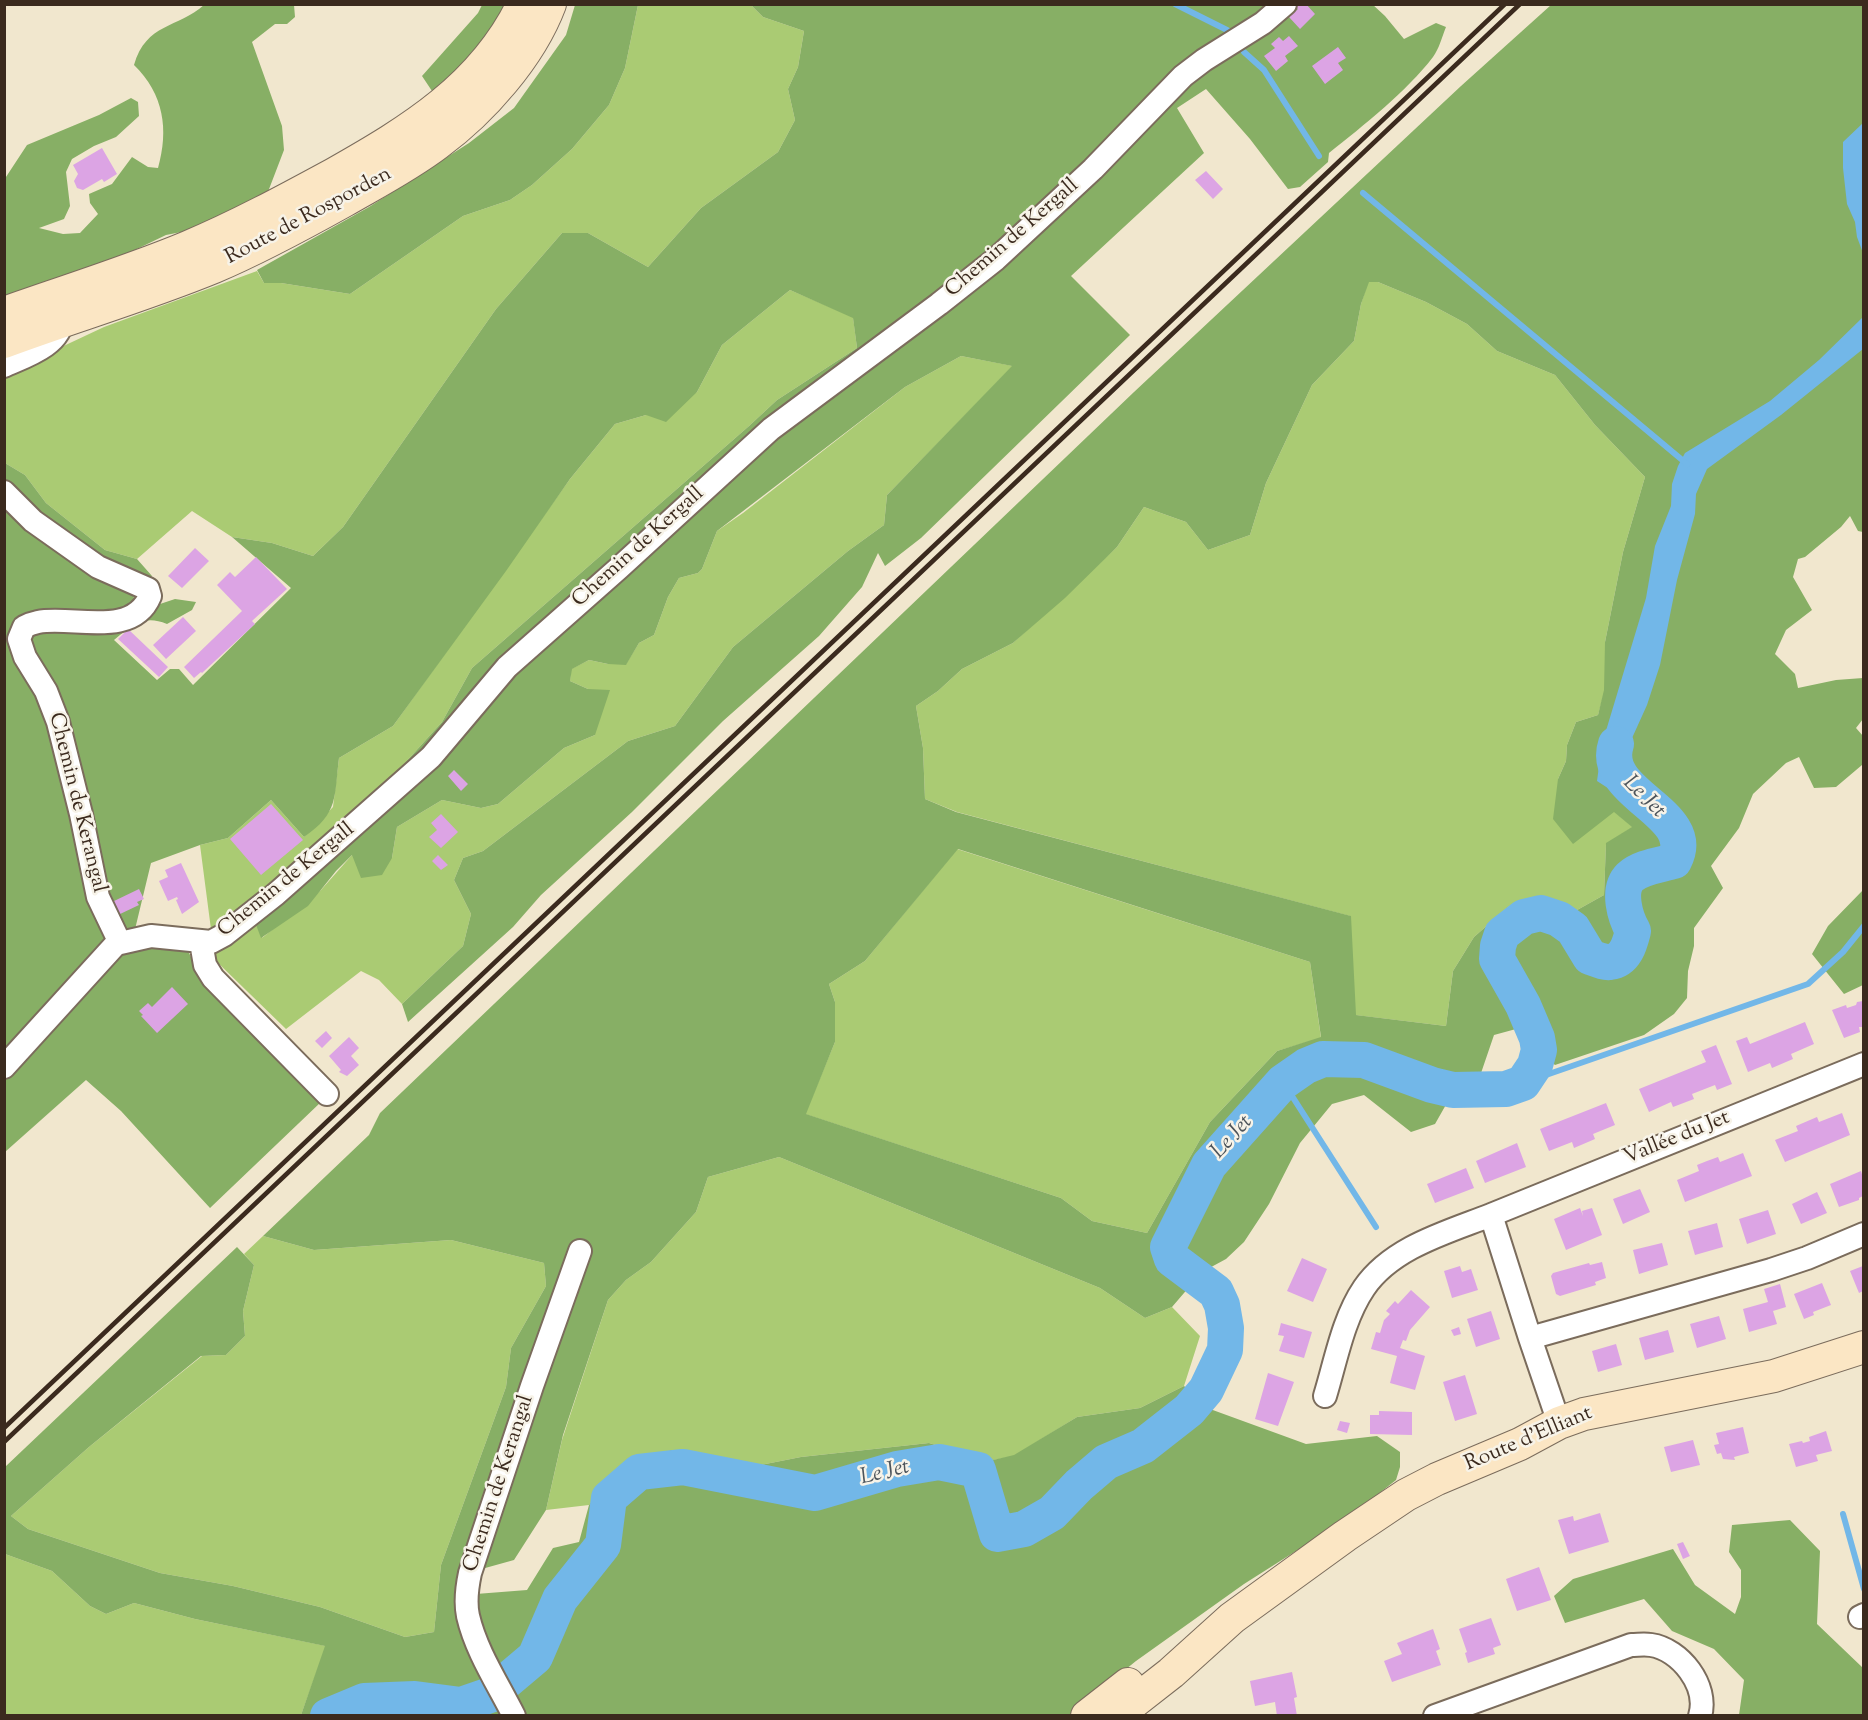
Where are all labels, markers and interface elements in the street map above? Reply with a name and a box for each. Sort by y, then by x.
street label: Route de Rosporden [222,163,396,271]
street label: Chemin de Kergall [941,174,1085,304]
street label: Chemin de Kergall [568,482,710,614]
street label: Chemin de Kerangal [41,710,111,896]
water label: Le Jet [1616,771,1670,825]
street label: Chemin de Kergall [214,818,360,944]
street label: Vallée du Jet [1620,1106,1734,1172]
water label: Le Jet [1206,1111,1260,1165]
street label: Chemin de Kerangal [459,1392,541,1576]
street label: Route d'Elliant [1461,1402,1597,1478]
water label: Le Jet [858,1455,912,1493]

